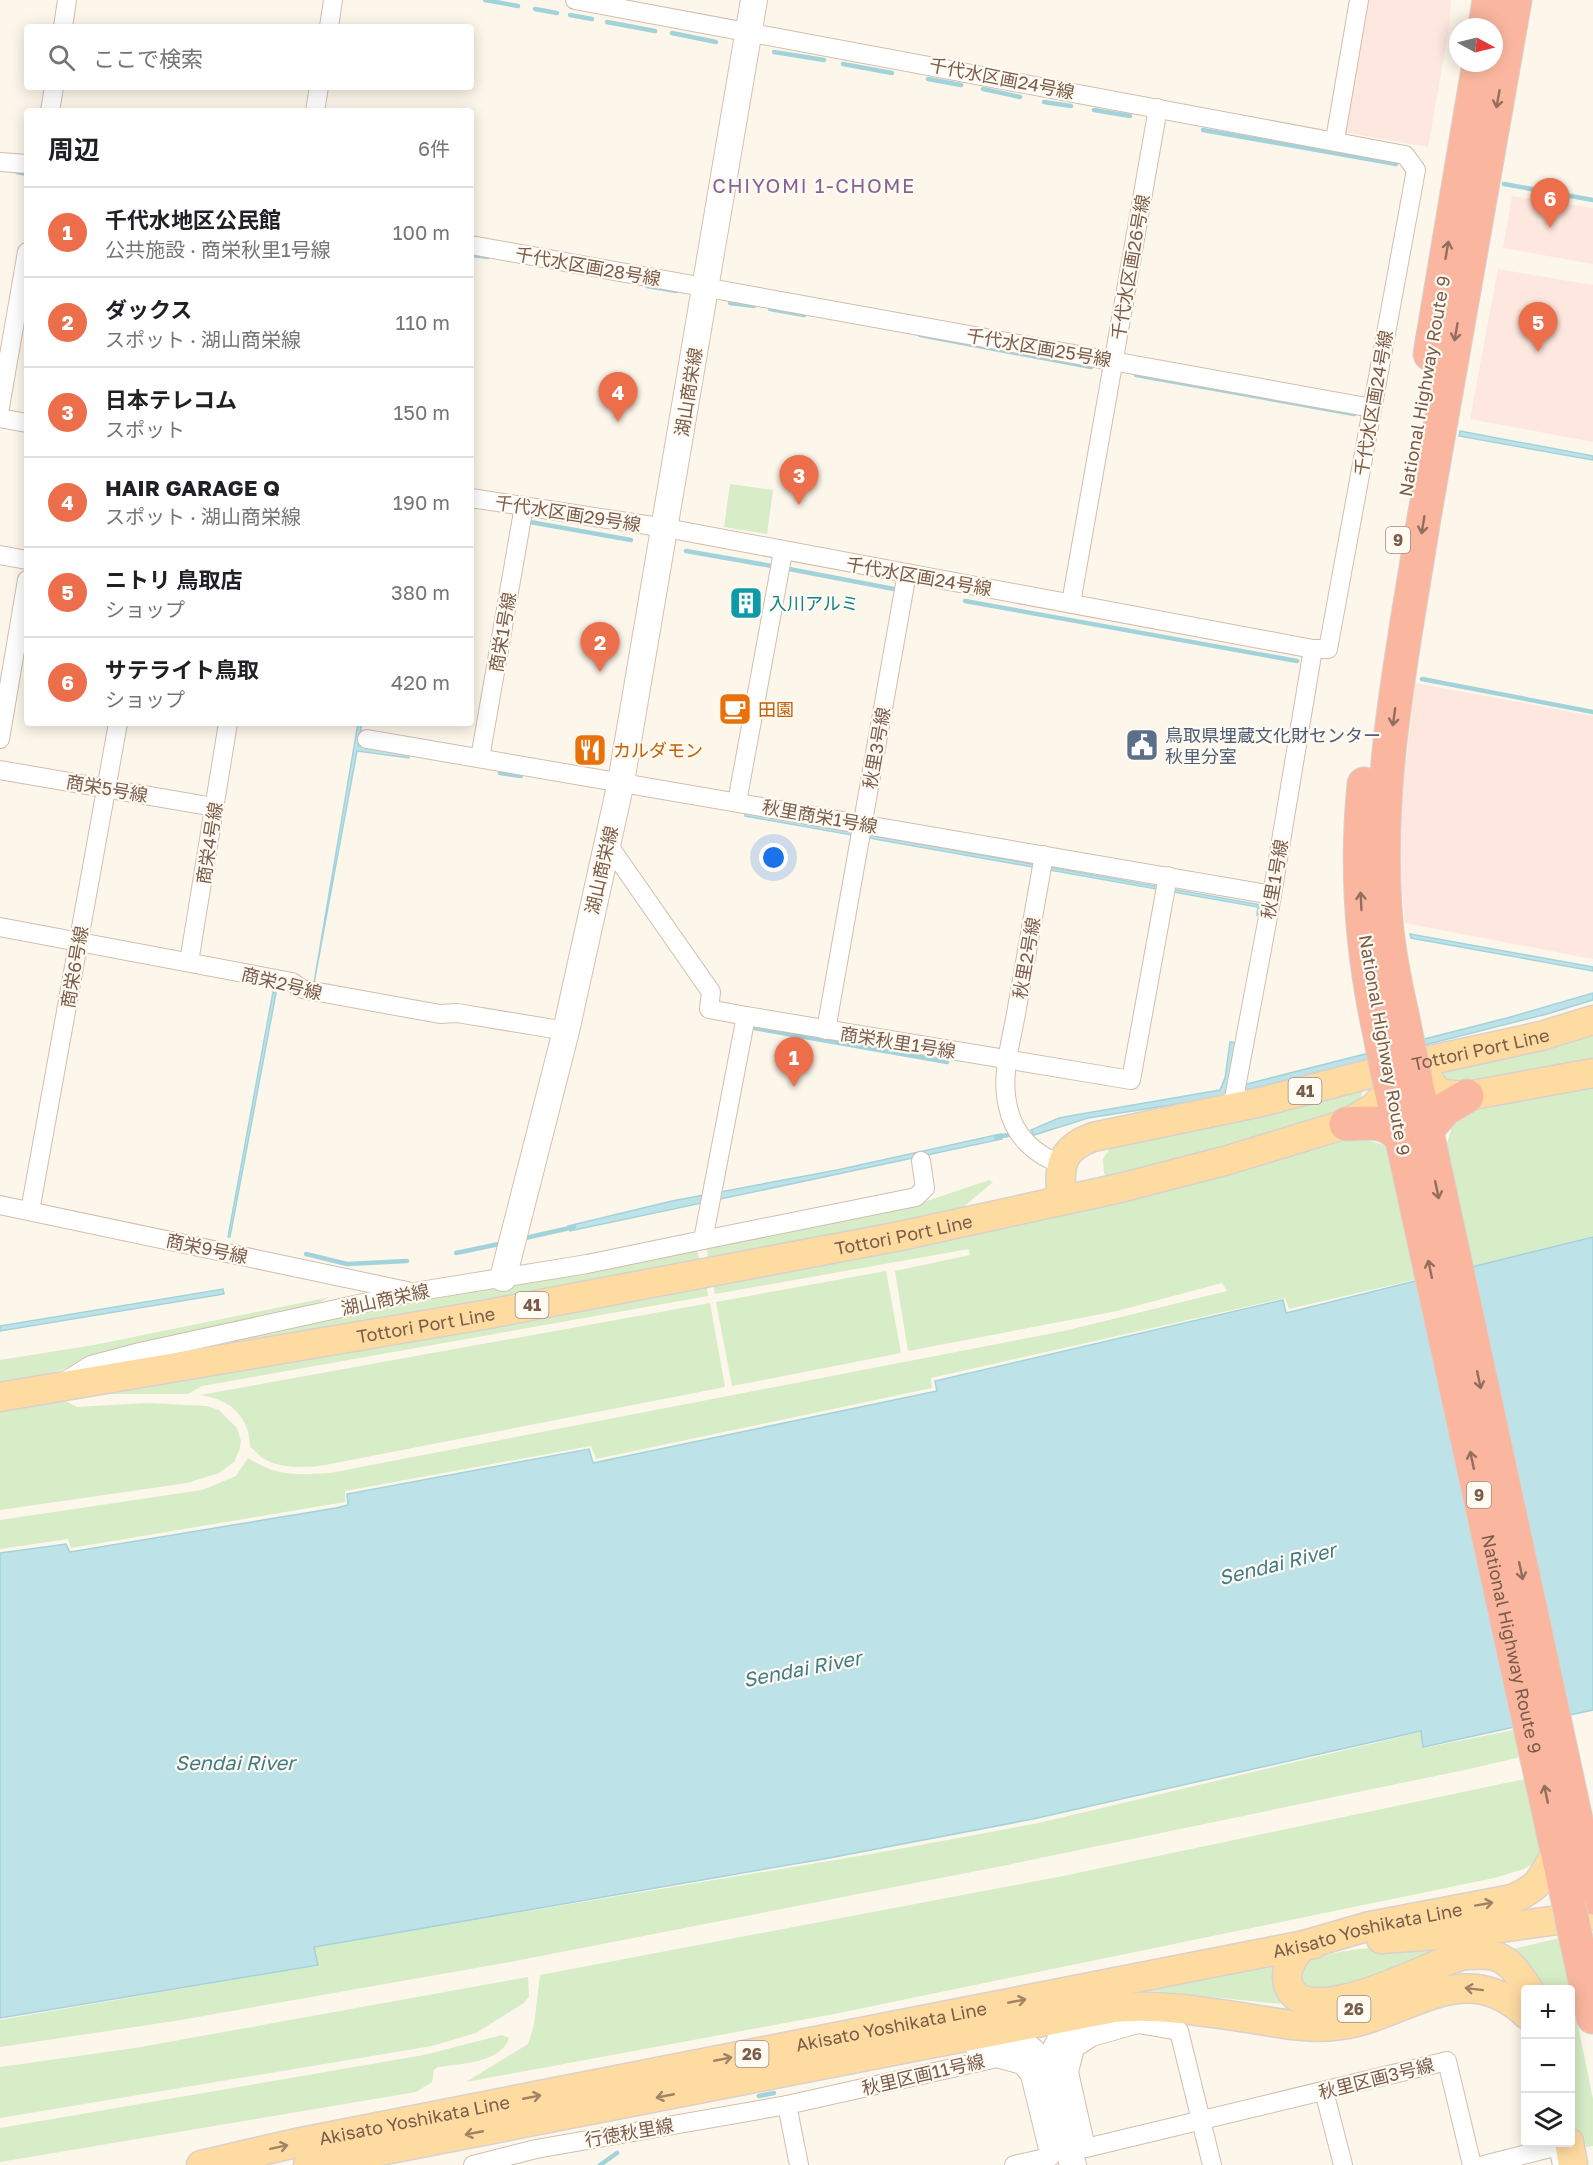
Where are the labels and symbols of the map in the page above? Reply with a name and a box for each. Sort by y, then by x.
north arrow [1449,18,1503,72]
street label: 千代水区画24号線 [928,53,1076,103]
one-way arrow [1492,89,1503,108]
district label: CHIYOMI 1-CHOME [712,173,916,197]
pin: 6 [1530,178,1570,228]
street label: 千代水区画26号線 [1106,193,1154,341]
one-way arrow [1442,241,1453,261]
street label: 千代水区画28号線 [513,242,663,290]
street label: National Highway Route 9 [1394,274,1454,498]
pin: 5 [1518,302,1558,352]
one-way arrow [1450,322,1461,342]
street label: 千代水区画25号線 [965,323,1113,371]
street label: 千代水区画24号線 [1349,328,1397,478]
street label: 湖山商栄線 [670,346,706,438]
pin: 4 [598,372,638,422]
pin: 3 [780,456,818,505]
street label: 千代水区画29号線 [494,491,642,535]
one-way arrow [1418,514,1429,534]
road number: 9 [1386,527,1410,553]
street label: 千代水区画24号線 [844,552,994,600]
building icon: 入川アルミ [728,585,764,621]
street label: 商栄1号線 [484,590,520,674]
place label: 入川アルミ [769,592,859,614]
pin: 2 [580,622,620,672]
cafe icon: 田園 [717,691,753,727]
place label: 田園 [758,698,794,720]
street label: 秋里3号線 [858,705,894,791]
one-way arrow [1389,707,1400,727]
place label: 鳥取県埋蔵文化財センター 秋里分室 [1165,724,1381,767]
public building icon: 鳥取県埋蔵文化財センター 秋里分室 [1124,727,1160,763]
restaurant icon: カルダモン [572,732,608,768]
place label: カルダモン [613,739,703,761]
street label: 商栄5号線 [64,770,150,806]
street label: 秋里商栄1号線 [761,795,879,837]
street label: 商栄4号線 [192,800,226,886]
street label: 湖山商栄線 [580,824,622,916]
street label: 秋里1号線 [1256,837,1292,921]
your location [759,843,788,872]
one-way arrow [1356,891,1367,911]
street label: 秋里2号線 [1008,915,1044,1001]
street label: 商栄6号線 [56,924,92,1010]
street label: National Highway Route 9 [1355,933,1415,1157]
street label: 商栄2号線 [239,962,325,1004]
street label: 商栄秋里1号線 [839,1022,957,1062]
street label: Tottori Port Line [1410,1023,1552,1075]
pin: 1 [774,1038,814,1087]
road number: 41 [1288,1078,1322,1104]
one-way arrow [1432,1180,1444,1199]
street label: Tottori Port Line [833,1210,974,1259]
street label: 商栄9号線 [164,1229,250,1267]
one-way arrow [1423,1260,1435,1279]
street label: 湖山商栄線 [339,1279,431,1319]
road number: 41 [516,1292,548,1318]
street label: Tottori Port Line [355,1302,497,1347]
one-way arrow [1474,1370,1485,1389]
one-way arrow [1465,1450,1477,1469]
road number: 9 [1467,1482,1491,1508]
street label: National Highway Route 9 [1477,1532,1547,1756]
water label: Sendai River [1216,1536,1341,1589]
one-way arrow [1516,1560,1527,1580]
water label: Sendai River [741,1644,866,1691]
water label: Sendai River [175,1750,298,1774]
one-way arrow [1539,1784,1551,1803]
street label: Akisato Yoshikata Line [1271,1898,1464,1962]
one-way arrow [1473,1898,1493,1909]
one-way arrow [1465,1983,1485,1994]
one-way arrow [1007,1995,1027,2006]
road number: 26 [1338,1996,1370,2022]
street label: Akisato Yoshikata Line [794,1997,988,2056]
road number: 26 [736,2041,768,2067]
street label: 秋里区画11号線 [859,2049,987,2099]
one-way arrow [713,2053,732,2064]
street label: 秋里区画3号線 [1316,2053,1436,2103]
street label: Akisato Yoshikata Line [317,2090,512,2149]
one-way arrow [521,2091,541,2102]
one-way arrow [656,2091,676,2102]
street label: 行徳秋里線 [583,2113,675,2151]
one-way arrow [465,2128,484,2139]
one-way arrow [268,2141,288,2152]

